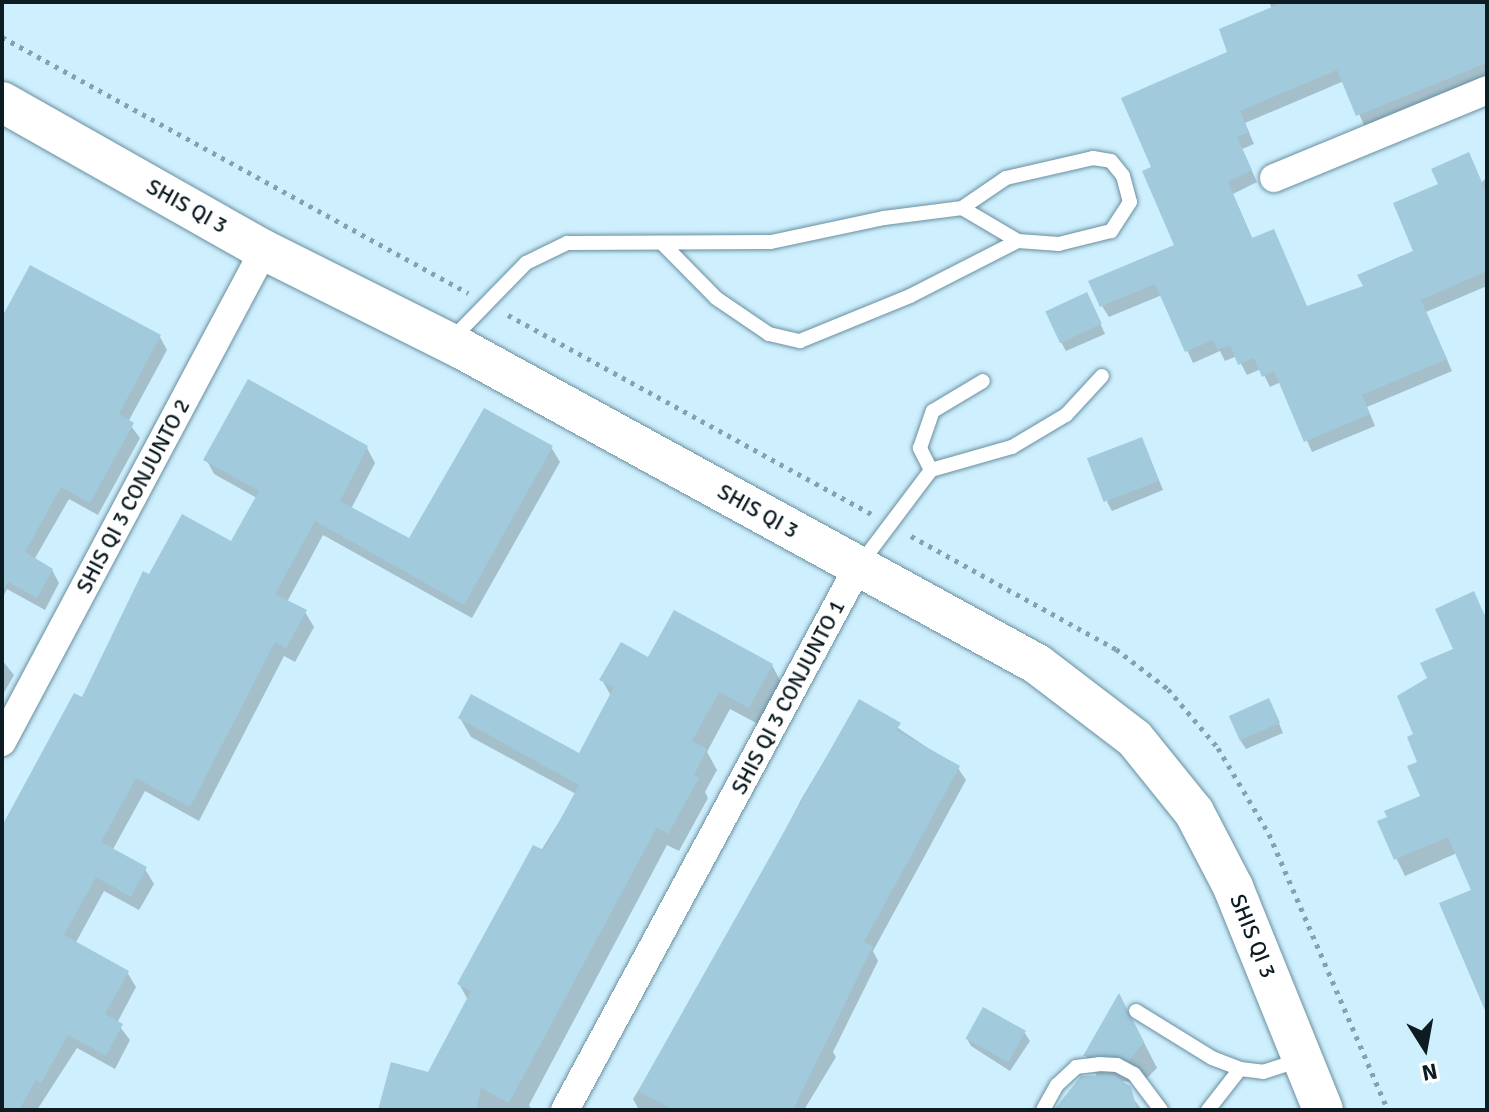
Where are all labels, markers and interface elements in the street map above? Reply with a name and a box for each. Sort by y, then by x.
street label: SHIS QI 3 [142,173,232,239]
street label: SHIS QI 3 CONJUNTO 2 [71,394,195,598]
street label: SHIS QI 3 [713,478,803,544]
street label: SHIS QI 3 CONJUNTO 1 [726,595,850,799]
street label: SHIS QI 3 [1224,890,1282,982]
north arrow [1385,1008,1465,1088]
text: N [1420,1057,1440,1087]

